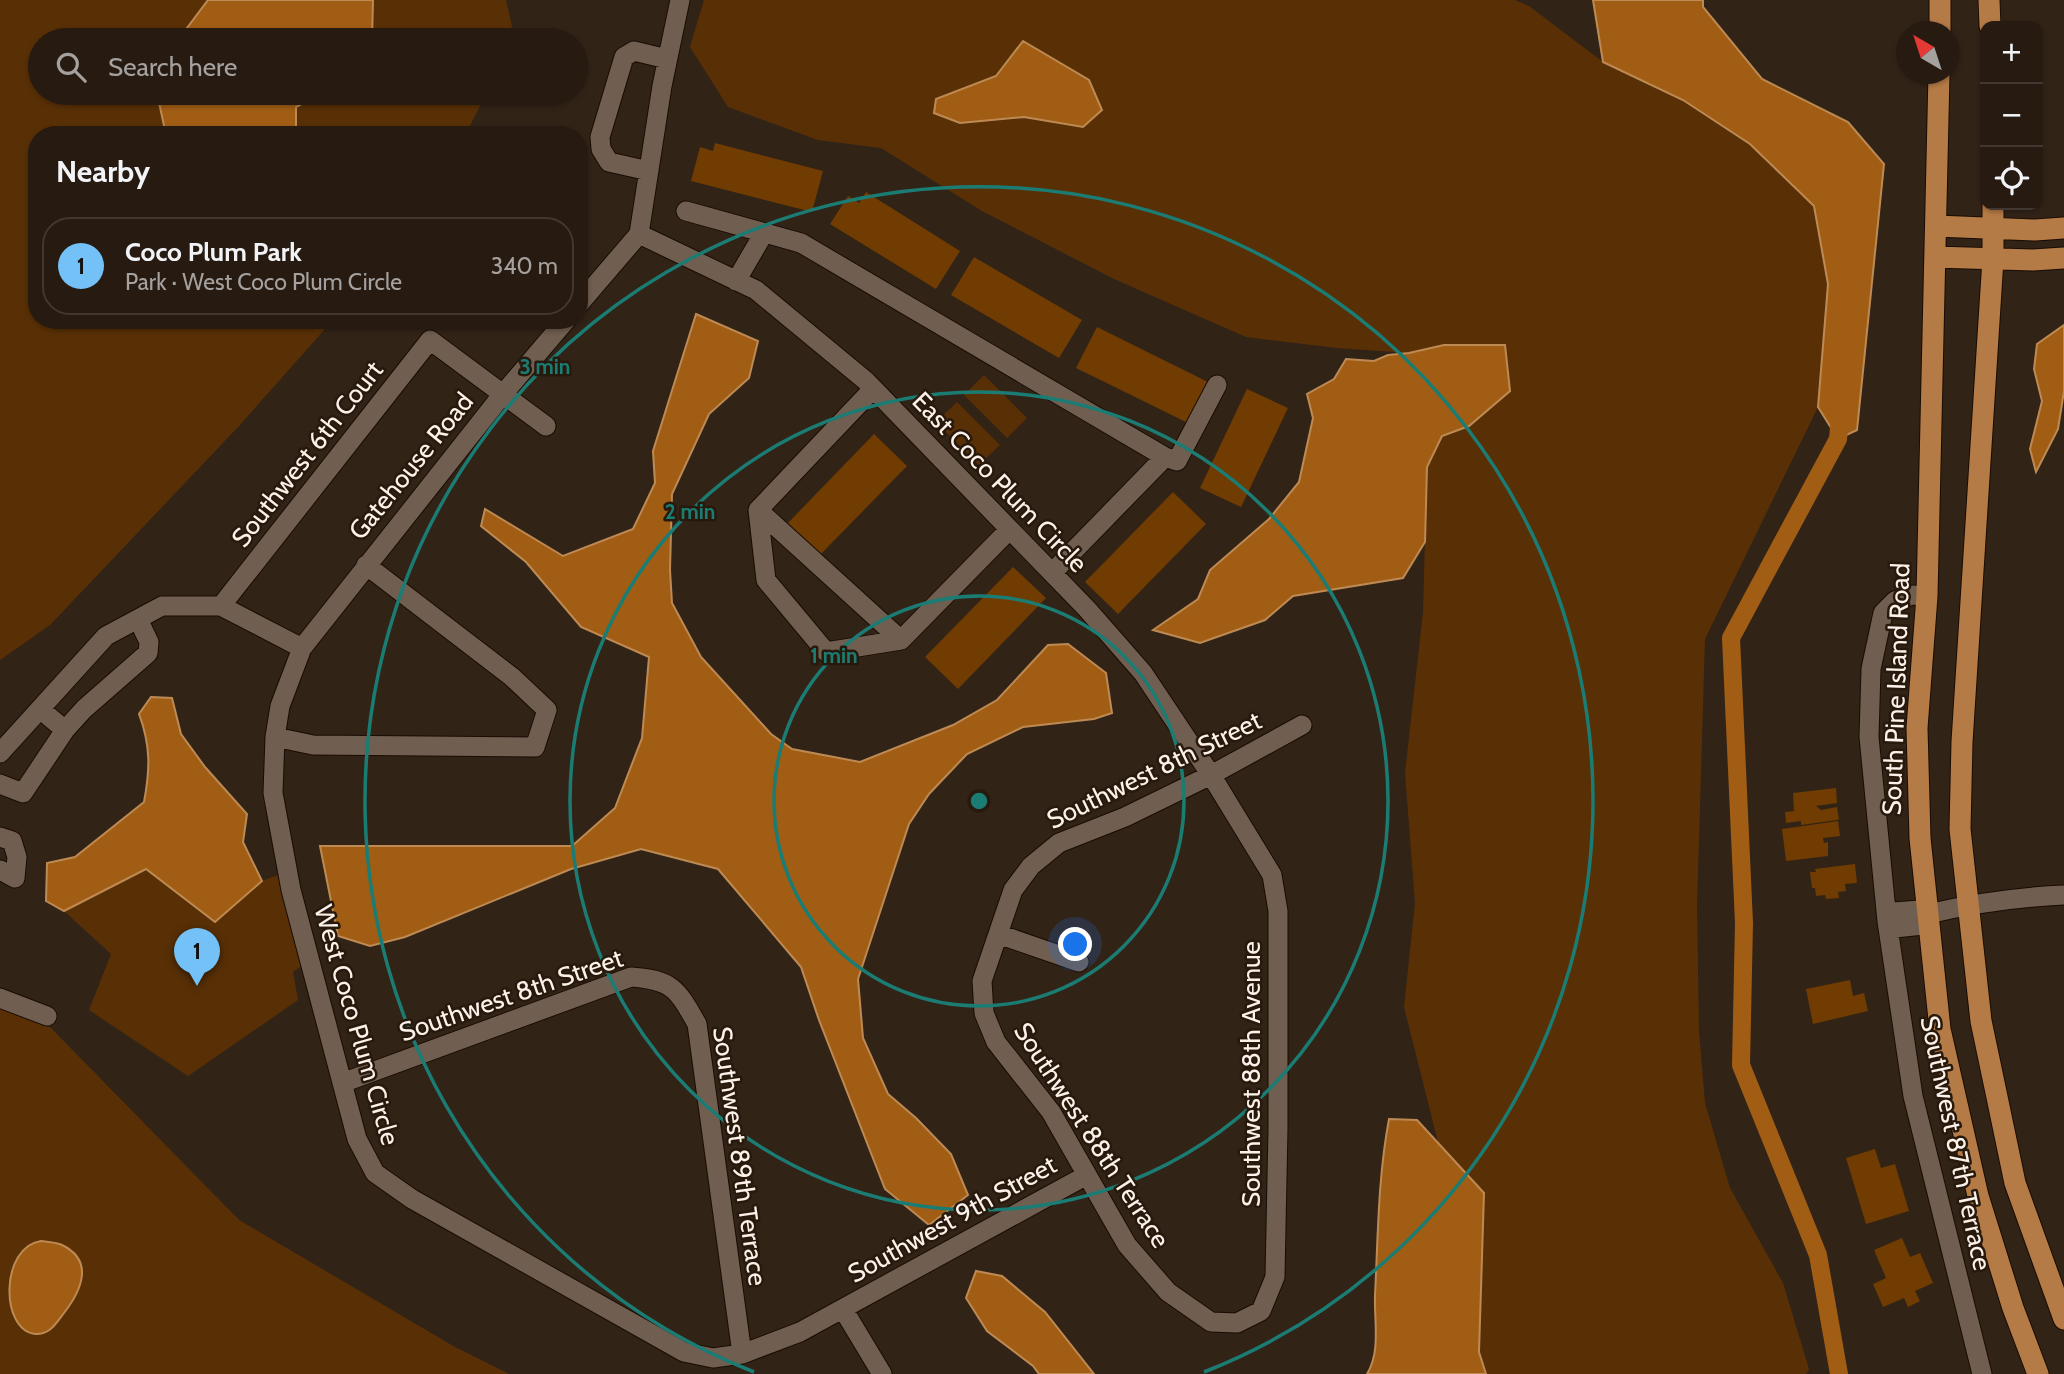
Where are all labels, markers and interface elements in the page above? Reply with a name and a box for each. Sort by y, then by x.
north arrow [1896,21,1959,84]
map controls [1980,21,2043,210]
button: + [1980,21,2043,84]
search box [28,28,588,105]
icon: search [52,48,90,86]
text: Search here [108,51,237,83]
button: − [1980,84,2043,147]
button: locate [1980,147,2043,210]
text: Nearby [56,153,150,190]
text: Coco Plum Park [125,236,302,268]
text: 1 [77,252,85,280]
text: 340 m [491,252,558,280]
text: Park · West Coco Plum Circle [125,268,402,296]
street label: Southwest 6th Court [224,354,390,553]
text: 3 min [520,354,570,379]
street label: East Coco Plum Circle [906,385,1094,579]
street label: Gatehouse Road [342,386,480,546]
text: 2 min [665,499,715,524]
street label: South Pine Island Road [1876,562,1916,816]
text: 1 min [810,643,858,668]
street label: Southwest 8th Street [1042,704,1267,836]
centre of rings [967,789,991,813]
street label: West Coco Plum Circle [307,901,407,1149]
your location [1058,927,1092,961]
pin: 1 [174,928,220,986]
street label: Southwest 88th Avenue [1235,941,1267,1207]
street label: Southwest 8th Street [395,942,627,1048]
street label: Southwest 87th Terrace [1913,1013,1999,1273]
street label: Southwest 88th Terrace [1007,1016,1177,1254]
street label: Southwest 89th Terrace [706,1024,774,1288]
street label: Southwest 9th Street [842,1148,1062,1290]

